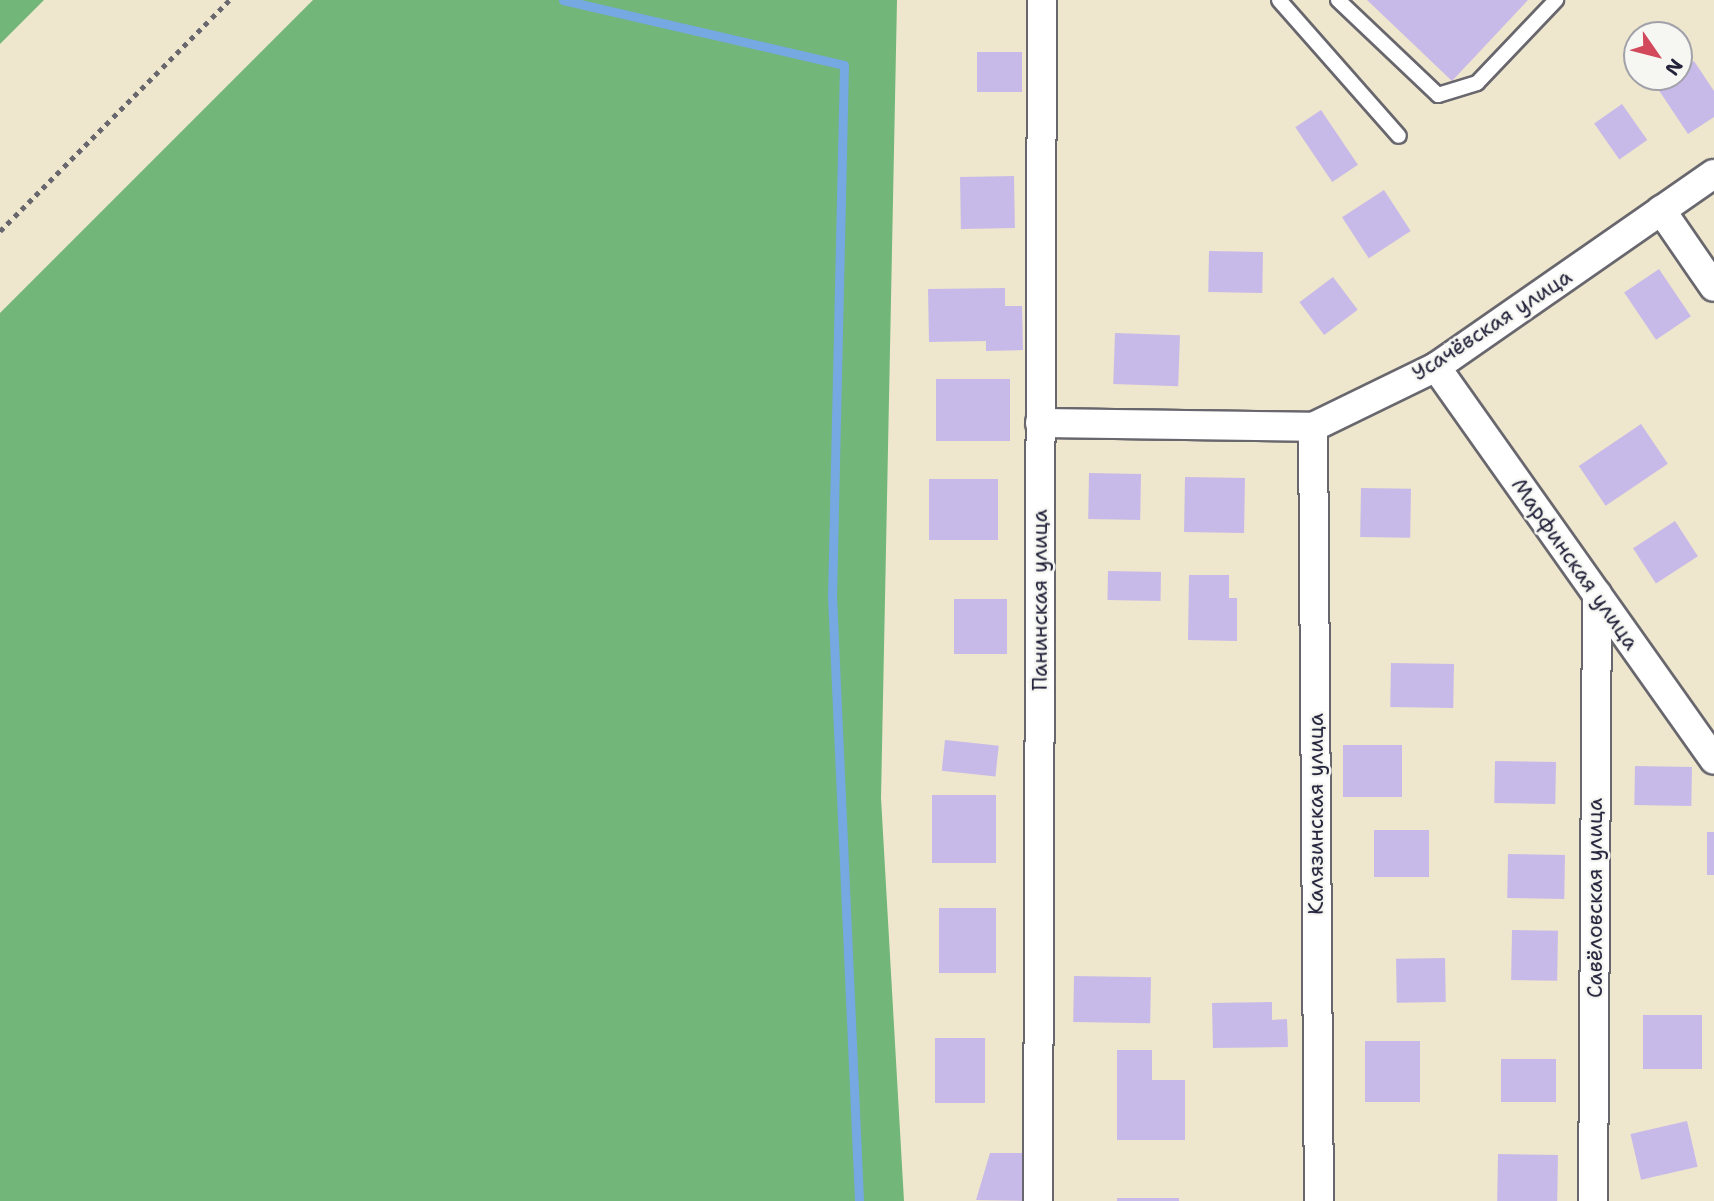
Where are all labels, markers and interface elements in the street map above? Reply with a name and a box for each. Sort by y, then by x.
north arrow [1623,21,1693,91]
text: N [1659,54,1689,81]
street label: Усачёвская улица [1407,264,1577,386]
street label: Марфинская улица [1506,473,1644,655]
street label: Панинская улица [1027,509,1053,691]
street label: Калязинская улица [1303,713,1329,915]
street label: Савёловская улица [1582,798,1608,998]

